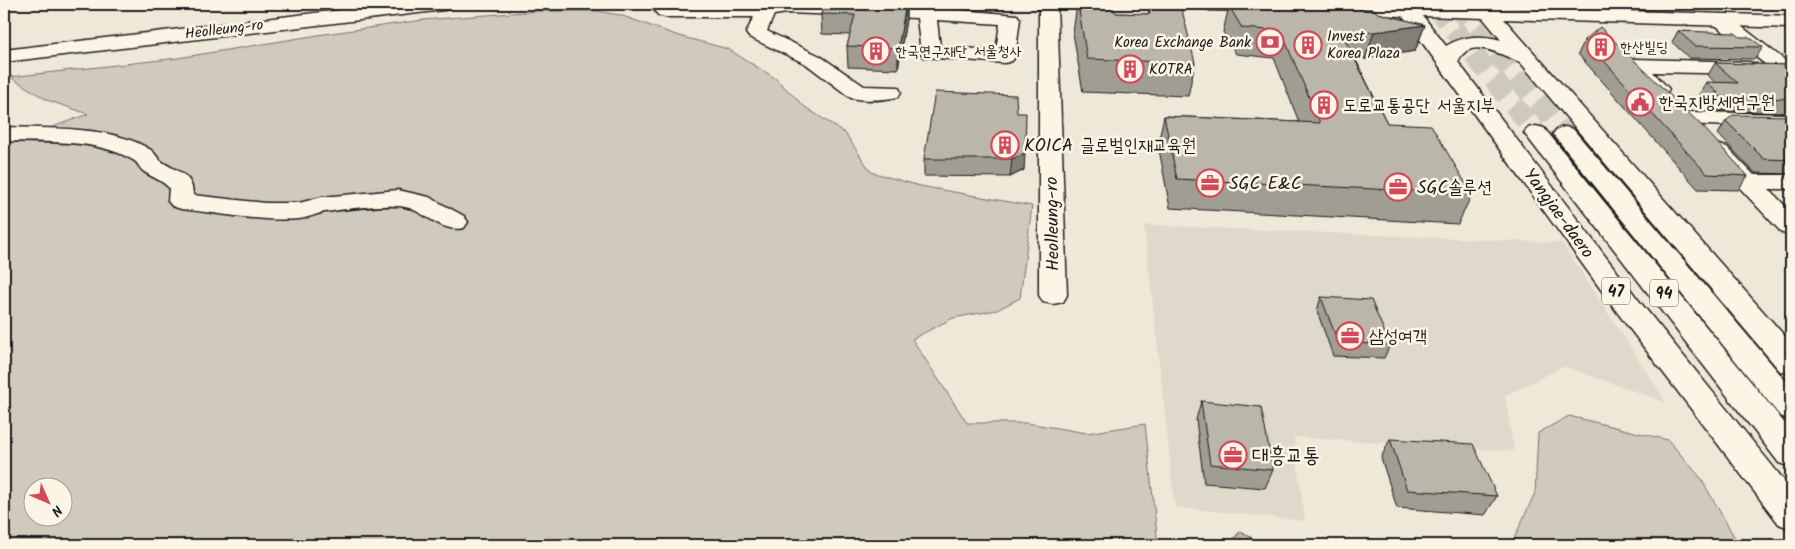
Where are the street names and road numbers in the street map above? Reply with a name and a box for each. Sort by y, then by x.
street label: Heolleung-ro [184,13,265,47]
street label: Yangjae-daero [1515,162,1601,265]
street label: Heolleung-ro [1038,177,1069,271]
road number: 47 [1602,278,1630,304]
road number: 94 [1650,280,1678,306]

